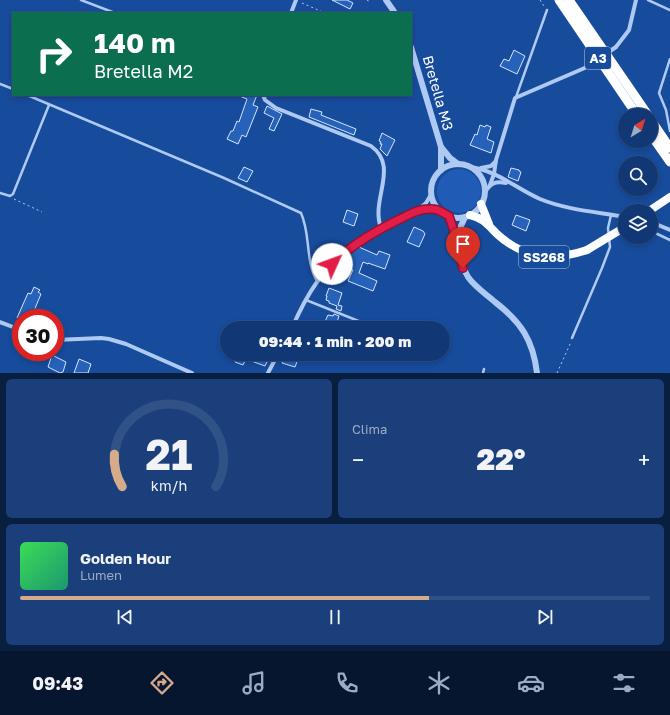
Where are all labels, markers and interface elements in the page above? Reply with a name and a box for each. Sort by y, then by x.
text: 140 m [94,26,176,59]
icon: right [28,28,80,80]
road number: A3 [585,47,611,69]
street label: Bretella M3 [420,53,457,132]
text: Bretella M2 [94,60,193,82]
north arrow [618,108,658,148]
map controls [618,108,658,244]
button: search [618,156,658,196]
button: layers [618,204,658,244]
pin [446,227,480,268]
icon: arrive [452,233,474,255]
position arrow [311,243,353,285]
road number: SS268 [519,246,569,268]
speed limit sign: 30 [12,309,64,361]
text: 09:44 · 1 min · 200 m [259,332,411,350]
text: Clima [352,421,387,437]
text: 21 [146,428,192,478]
text: 22° [477,441,525,477]
text: − [352,446,364,473]
text: + [638,446,650,473]
text: km/h [151,476,187,493]
text: Golden Hour [80,549,171,567]
text: Lumen [80,567,122,583]
icon: previous [114,606,136,628]
icon: pause [324,606,346,628]
icon: next [534,606,556,628]
icon: directions [148,669,176,697]
icon: music [240,669,268,697]
icon: phone [333,669,361,697]
icon: climate [425,669,453,697]
icon: car [517,669,545,697]
icon: filters [610,669,638,697]
text: 09:43 [32,672,83,694]

